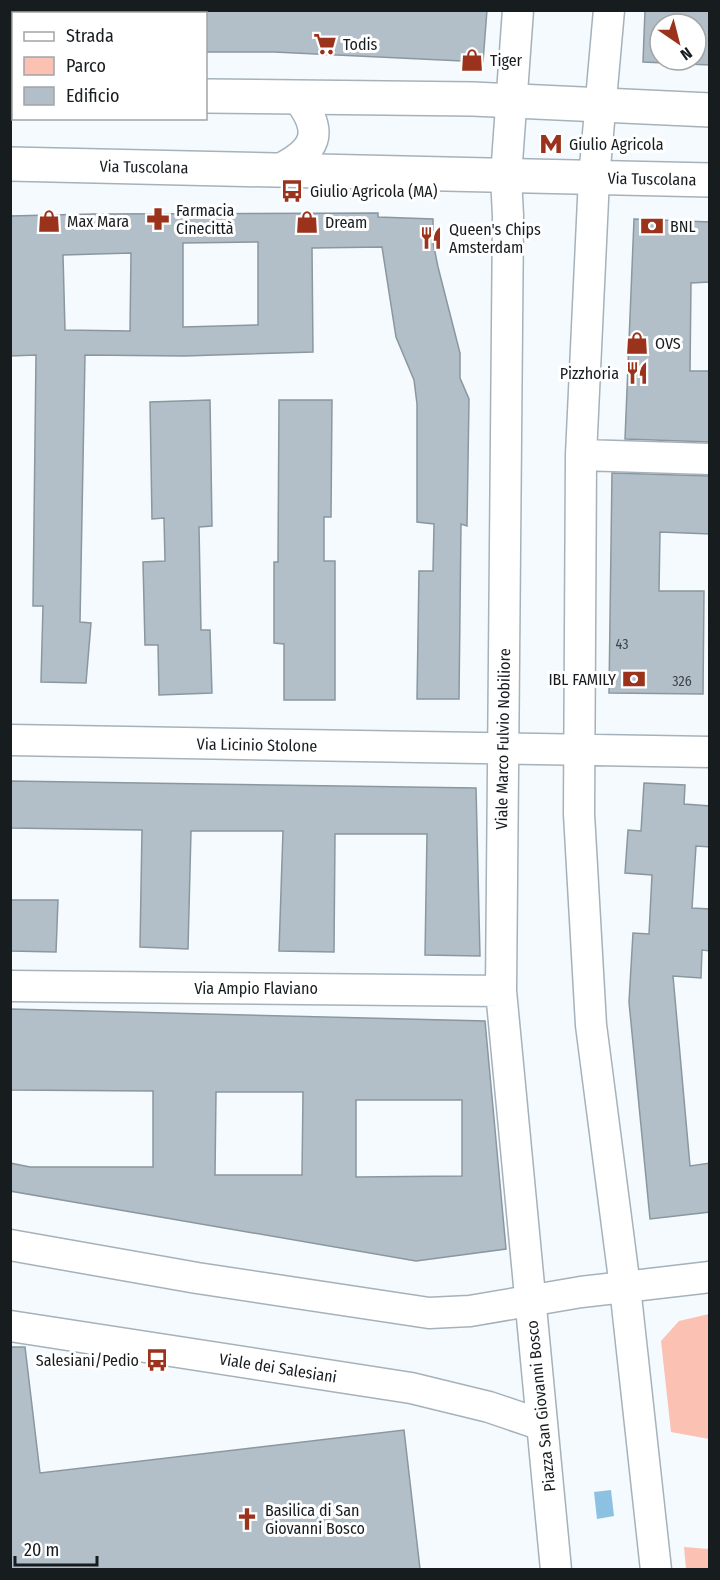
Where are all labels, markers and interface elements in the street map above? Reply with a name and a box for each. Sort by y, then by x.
legend [12,12,207,120]
north arrow [648,12,708,72]
text: Strada [66,25,114,47]
supermarket icon: Todis [312,31,338,57]
place label: Todis [343,35,378,54]
text: N [677,43,696,64]
shop icon: Tiger [459,47,485,73]
place label: Tiger [490,51,523,70]
text: Parco [66,55,106,77]
text: Edificio [66,85,119,107]
metro station icon: Giulio Agricola [538,131,564,157]
place label: Giulio Agricola [569,135,664,154]
street label: Via Tuscolana [99,157,189,177]
street label: Via Tuscolana [607,169,697,189]
bus stop icon: Giulio Agricola (MA) [279,178,305,204]
place label: Giulio Agricola (MA) [310,182,438,201]
place label: Farmacia Cinecittà [176,201,234,238]
pharmacy icon: Farmacia Cinecittà [145,206,171,232]
shop icon: Max Mara [36,208,62,234]
shop icon: Dream [294,209,320,235]
place label: Max Mara [67,212,129,231]
place label: Dream [325,213,367,232]
bank icon: BNL [639,213,665,239]
place label: BNL [670,217,696,236]
place label: Queen's Chips Amsterdam [449,220,541,257]
restaurant icon: Queen's Chips Amsterdam [418,225,444,251]
shop icon: OVS [624,330,650,356]
place label: OVS [655,334,681,353]
restaurant icon: Pizzhoria [624,360,650,386]
place label: Pizzhoria [560,364,619,383]
house number: 43 [616,636,628,653]
street label: Viale Marco Fulvio Nobiliore [492,648,514,830]
bank icon: IBL FAMILY [621,666,647,692]
place label: IBL FAMILY [548,670,616,689]
house number: 326 [672,673,692,690]
street label: Via Licinio Stolone [197,734,318,756]
street label: Via Ampio Flaviano [194,979,318,998]
street label: Piazza San Giovanni Bosco [523,1319,559,1493]
bus stop icon: Salesiani/Pedio [144,1347,170,1373]
street label: Viale dei Salesiani [218,1349,338,1387]
place label: Salesiani/Pedio [36,1351,139,1370]
place label: Basilica di San Giovanni Bosco [265,1501,365,1538]
church icon: Basilica di San Giovanni Bosco [234,1506,260,1532]
scale bar [15,1529,98,1567]
text: 20 m [24,1539,59,1561]

